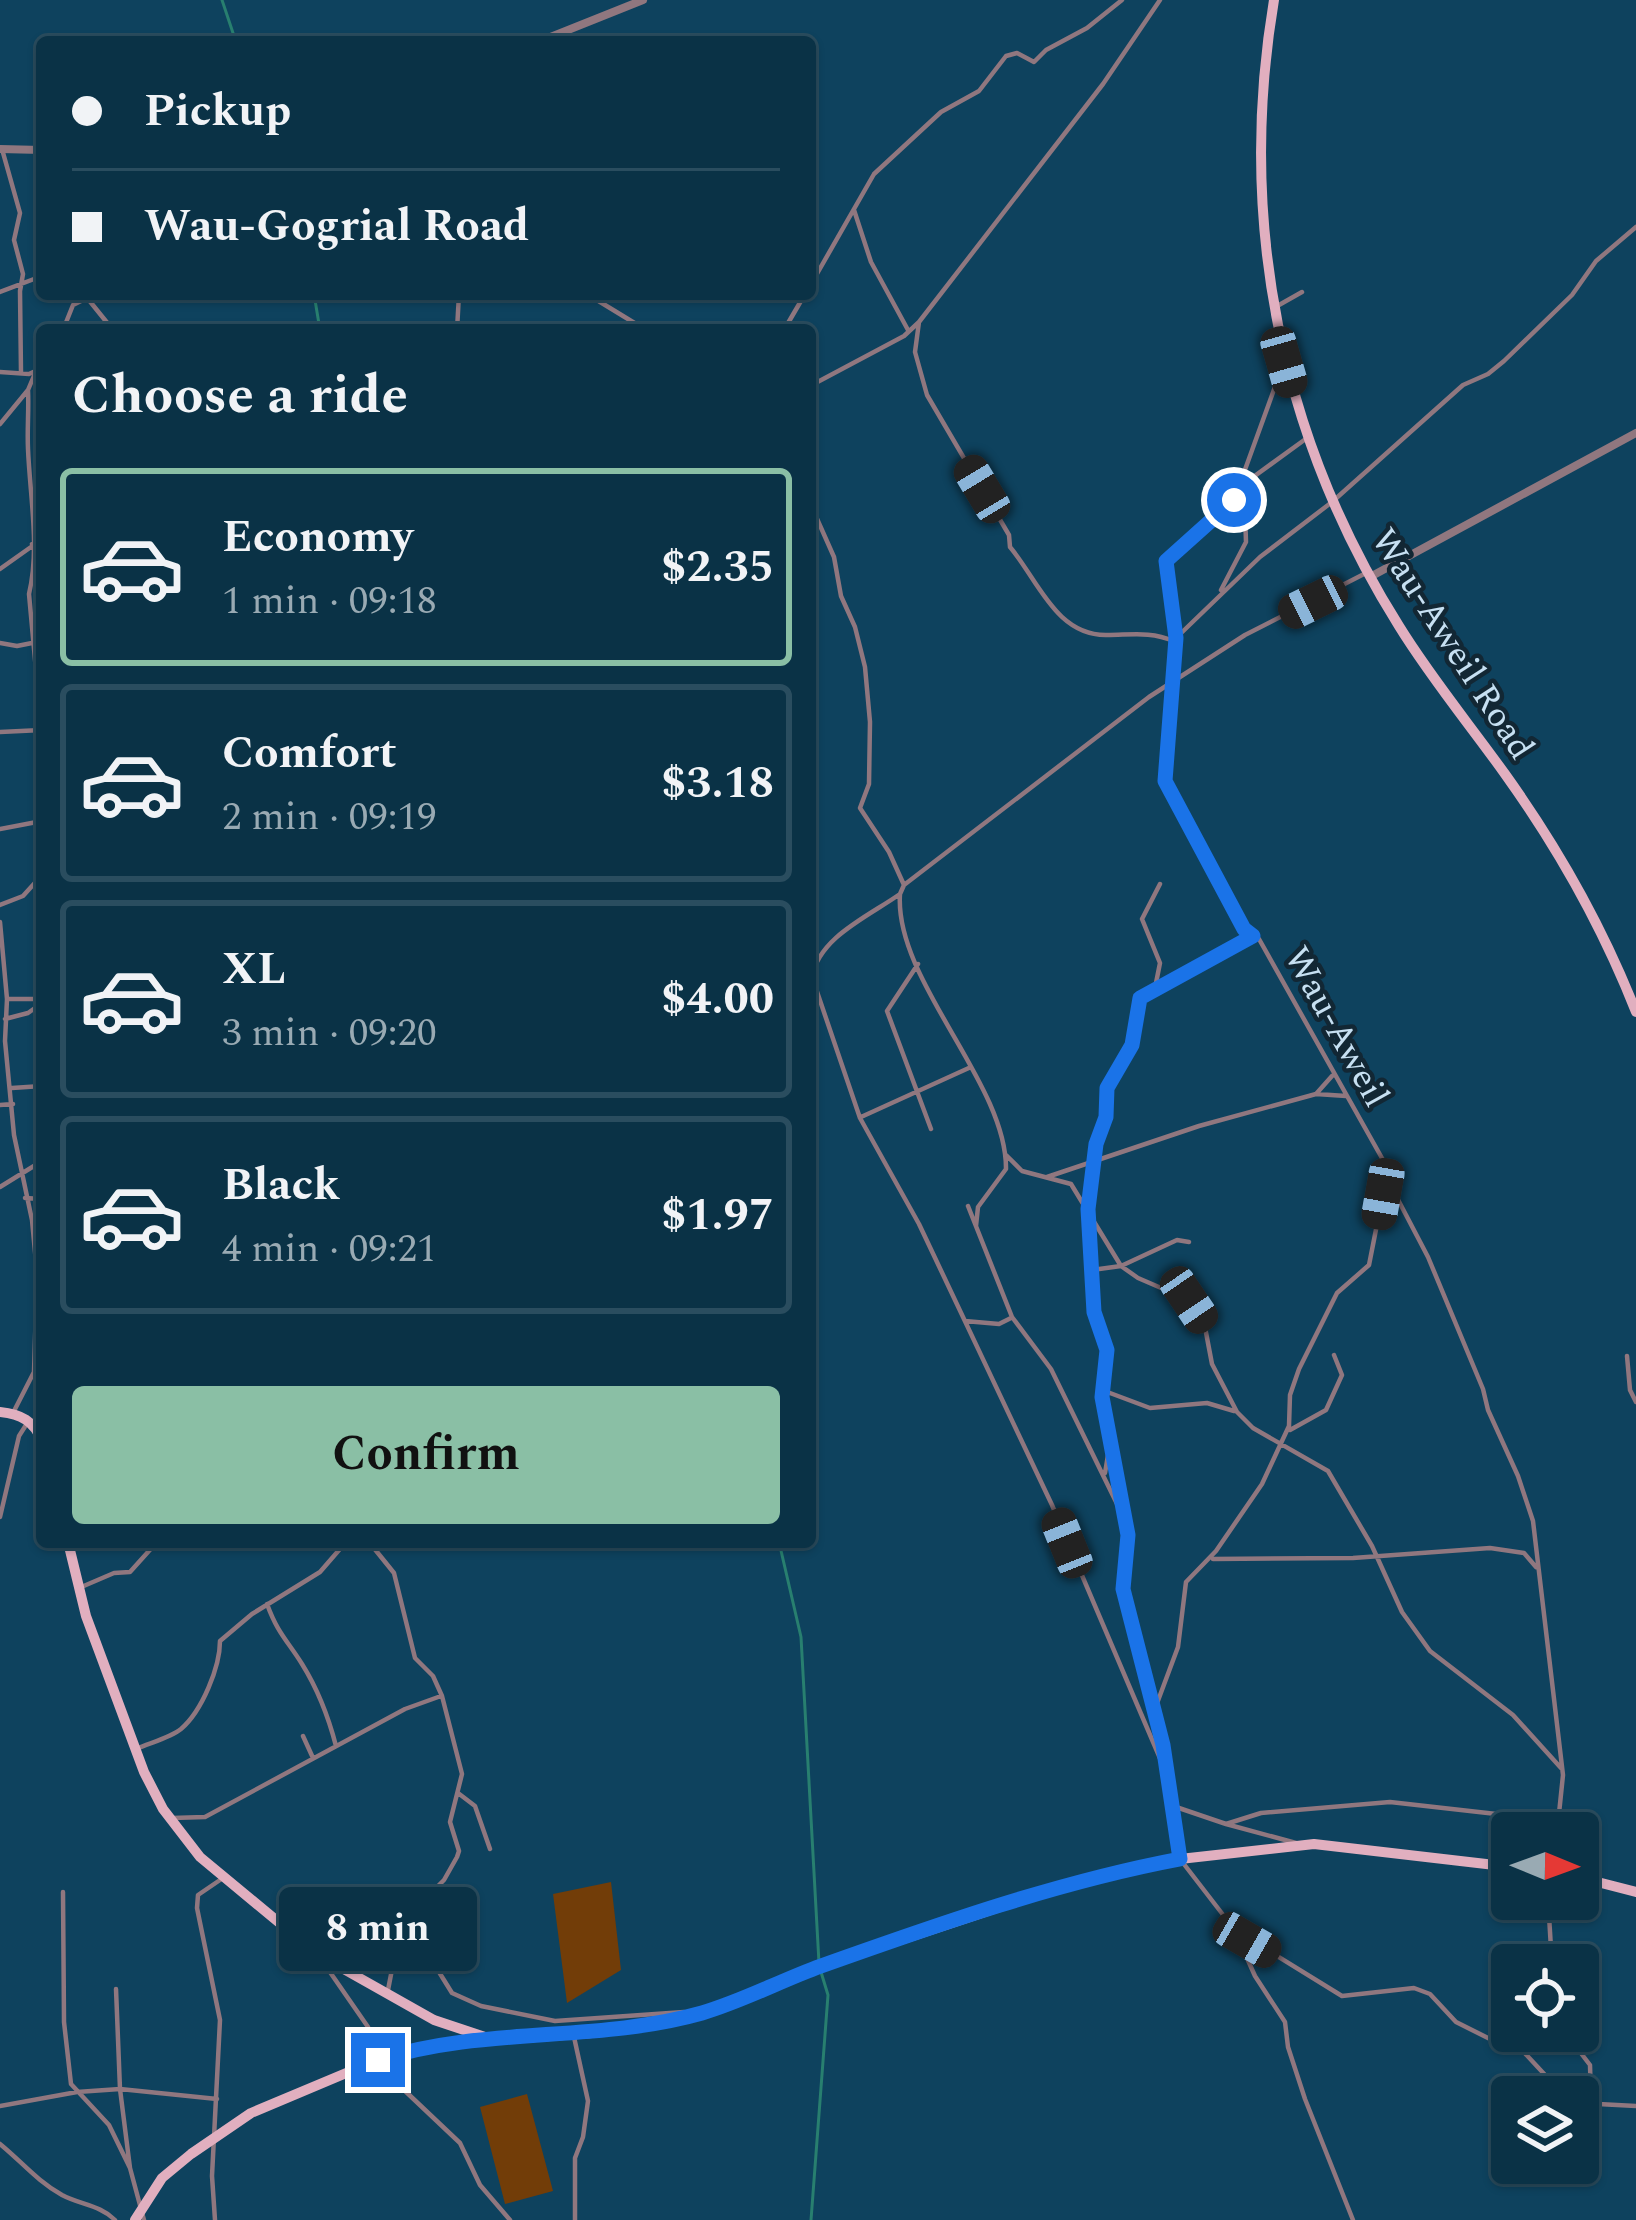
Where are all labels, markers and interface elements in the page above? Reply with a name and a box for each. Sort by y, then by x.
text: Pickup [144,77,291,146]
text: Wau-Gogrial Road [144,192,529,261]
car [1257,322,1311,402]
text: Choose a ride [72,355,408,437]
car [948,449,1016,529]
route start [1207,473,1261,527]
text: Economy [222,503,413,572]
icon: car [78,513,186,621]
street label: Wau-Aweil Road [1356,517,1548,771]
text: $2.35 [661,533,774,602]
car [1273,570,1353,634]
text: 1 min · 09:18 [222,572,437,631]
text: Comfort [222,719,397,788]
icon: car [78,729,186,837]
text: $3.18 [661,749,774,818]
text: 2 min · 09:19 [222,788,437,847]
text: XL [222,935,286,1004]
street label: Wau-Aweil [1269,937,1403,1118]
icon: car [78,945,186,1053]
text: $4.00 [661,965,774,1034]
text: 3 min · 09:20 [222,1004,437,1063]
text: Black [222,1151,340,1220]
car [1359,1155,1407,1233]
icon: car [78,1161,186,1269]
text: $1.97 [661,1181,774,1250]
text: 4 min · 09:21 [222,1220,437,1279]
car [1154,1260,1224,1340]
button: Confirm [72,1386,780,1524]
car [1037,1503,1097,1583]
north arrow [1491,1812,1599,1920]
map controls [1491,1812,1599,2184]
callout: 8 min [279,1886,477,1970]
text: 8 min [326,1899,430,1958]
car [1207,1906,1287,1974]
button: locate [1491,1944,1599,2052]
route end [351,2033,405,2087]
button: layers [1491,2076,1599,2184]

